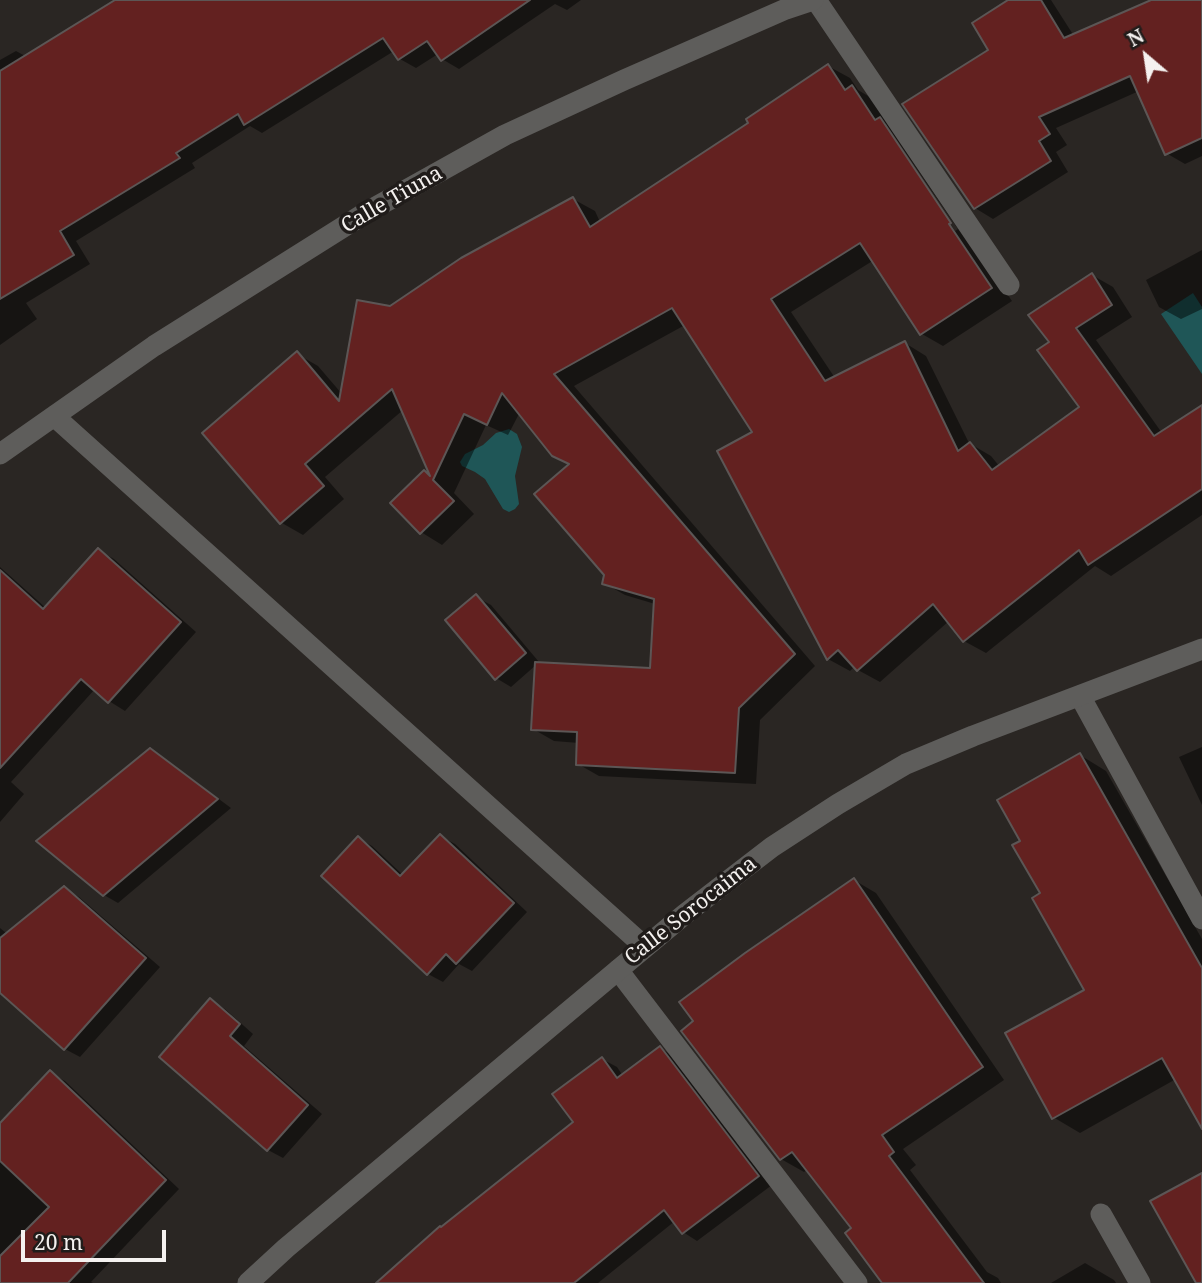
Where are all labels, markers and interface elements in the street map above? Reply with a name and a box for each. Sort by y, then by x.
north arrow [1111,21,1181,91]
text: N [1123,23,1149,53]
street label: Calle Tiuna [337,161,447,239]
street label: Calle Sorocaima [620,852,762,970]
scale bar [24,1216,170,1260]
text: 20 m [34,1228,83,1256]

